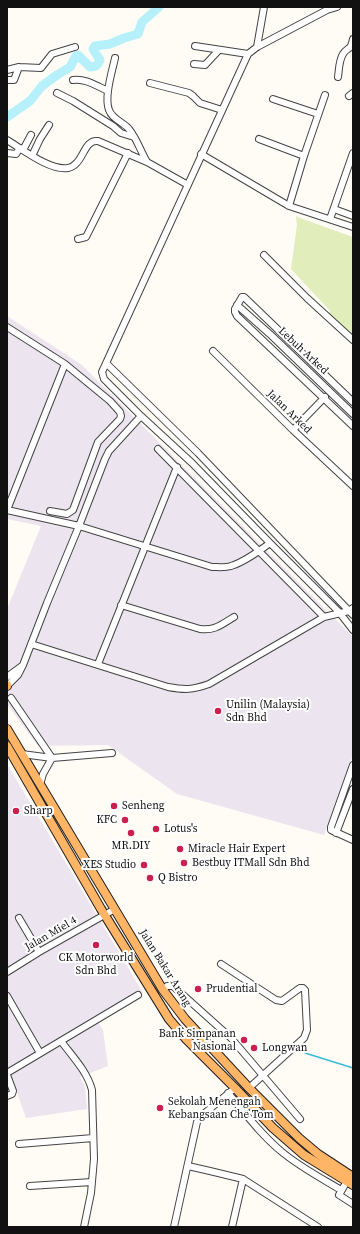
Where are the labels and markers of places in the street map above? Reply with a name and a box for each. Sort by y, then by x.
place label: Unilin (Malaysia) Sdn Bhd [226,698,310,724]
marker: Unilin (Malaysia) Sdn Bhd [213,706,223,716]
place label: Senheng [122,799,164,813]
marker: Senheng [109,801,119,811]
place label: Sharp [24,804,53,818]
marker: Sharp [11,806,21,816]
place label: KFC [96,813,117,827]
marker: KFC [120,815,130,825]
place label: Lotus's [164,822,197,836]
marker: Lotus's [151,824,161,834]
marker: MR.DIY [126,828,136,838]
place label: MR.DIY [112,839,150,853]
place label: Miracle Hair Expert [188,842,285,856]
marker: Miracle Hair Expert [175,844,185,854]
place label: Bestbuy ITMall Sdn Bhd [192,856,309,870]
place label: XES Studio [83,858,136,872]
marker: Bestbuy ITMall Sdn Bhd [179,858,189,868]
marker: XES Studio [139,860,149,870]
place label: Q Bistro [158,871,197,885]
marker: Q Bistro [145,873,155,883]
marker: CK Motorworld Sdn Bhd [91,940,101,950]
place label: CK Motorworld Sdn Bhd [58,951,134,977]
place label: Prudential [206,982,258,996]
marker: Prudential [193,984,203,994]
place label: Bank Simpanan Nasional [159,1027,236,1053]
marker: Bank Simpanan Nasional [239,1035,249,1045]
place label: Longwan [262,1041,307,1055]
marker: Longwan [249,1043,259,1053]
place label: Sekolah Menengah Kebangsaan Che Tom [168,1095,274,1121]
marker: Sekolah Menengah Kebangsaan Che Tom [155,1103,165,1113]

